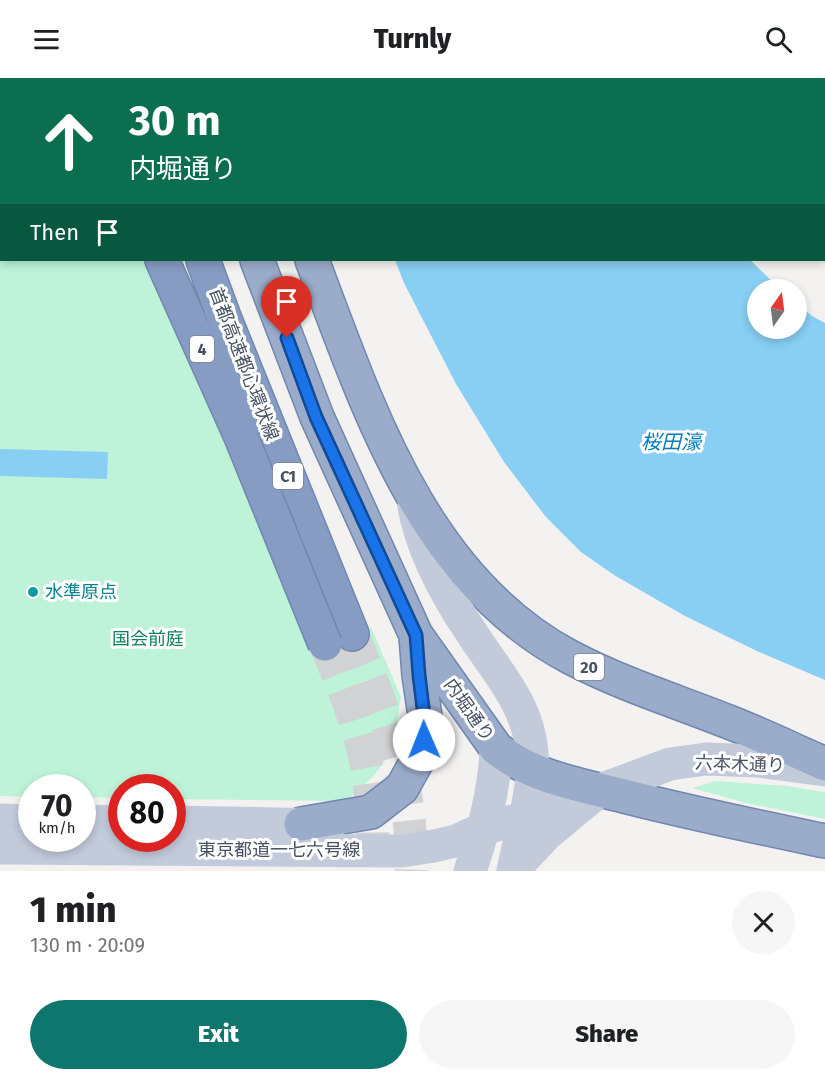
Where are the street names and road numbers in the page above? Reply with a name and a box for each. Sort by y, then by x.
street label: 首都高速都心環状線 [205,284,283,444]
road number: 4 [190,336,214,362]
road number: C1 [273,463,303,489]
road number: 20 [574,654,604,680]
street label: 内堀通り [439,674,499,746]
street label: 六本木通り [695,751,785,777]
street label: 東京都道一七六号線 [198,839,360,861]

